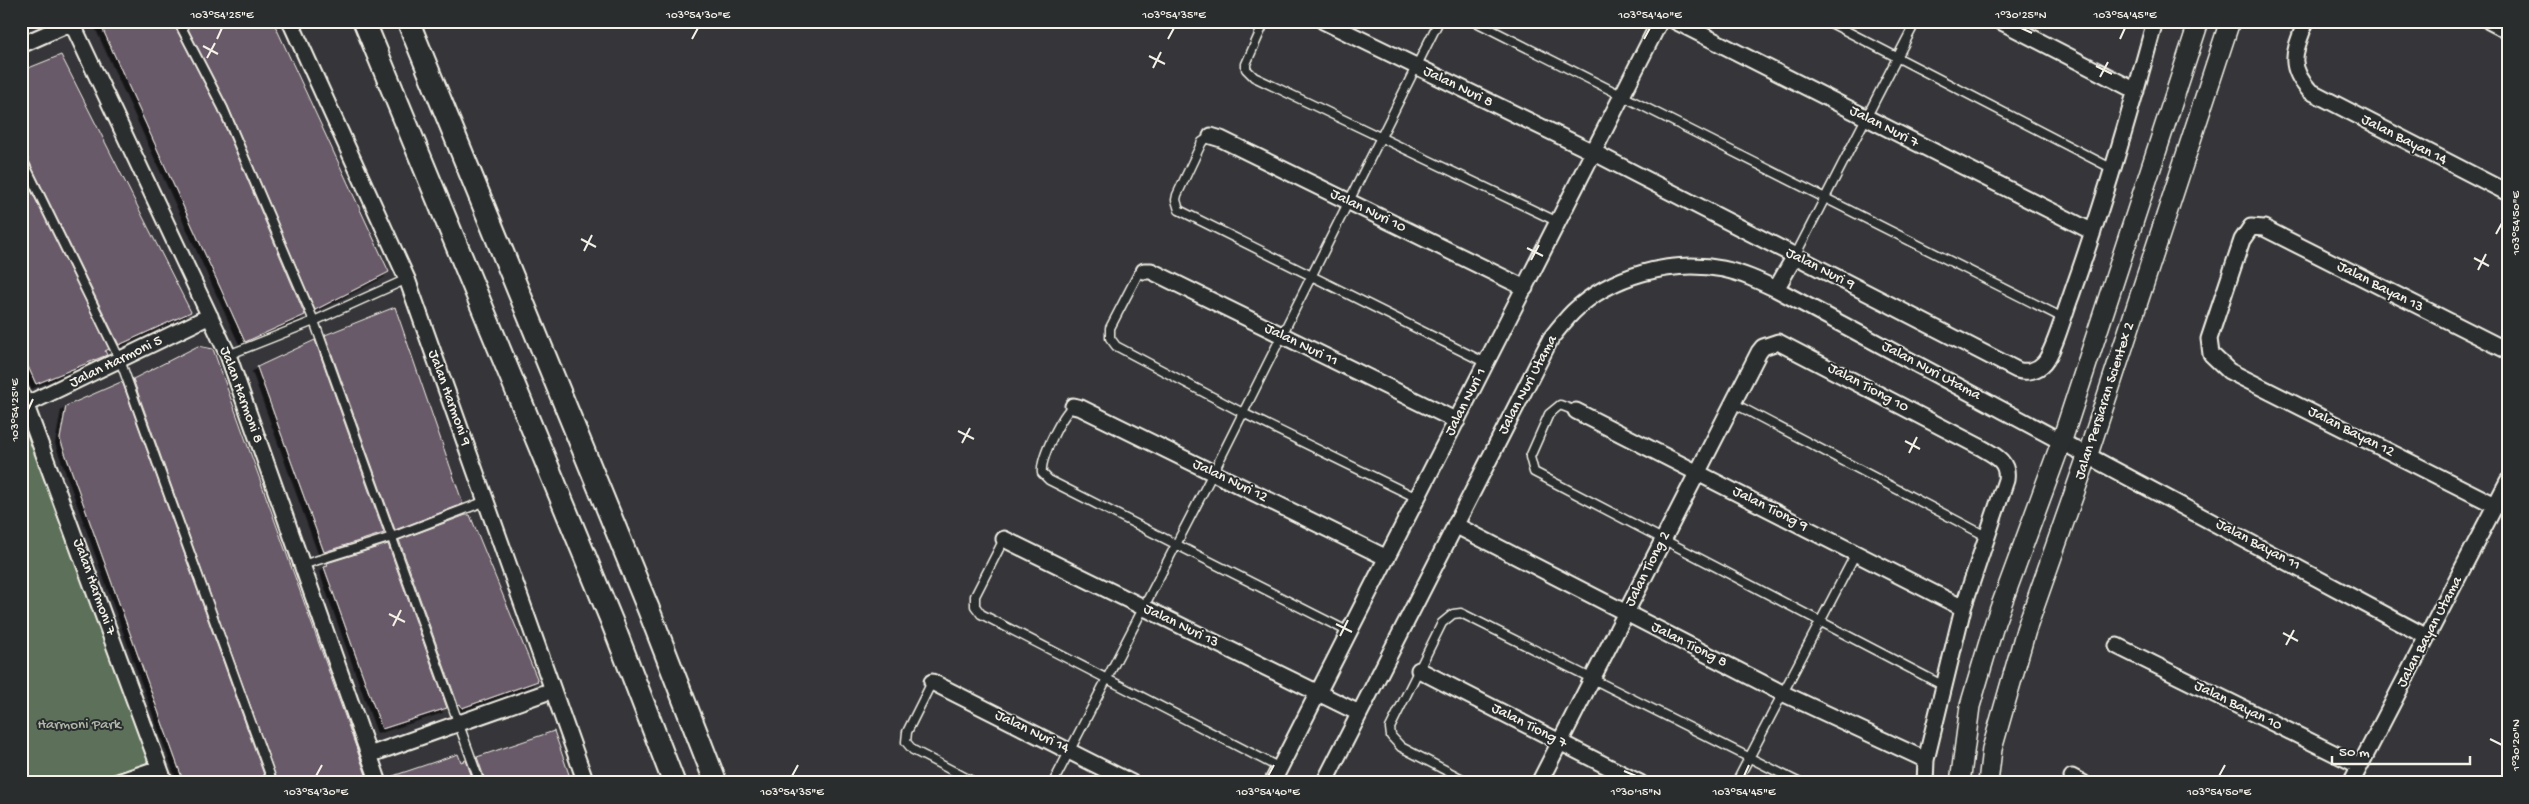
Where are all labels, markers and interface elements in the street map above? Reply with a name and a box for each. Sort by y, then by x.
text: 103°54'25"E [190,9,254,23]
text: 103°54'30"E [665,9,730,23]
text: 103°54'35"E [1141,9,1206,23]
text: 103°54'40"E [1617,9,1682,23]
text: 1°30'25"N [1994,9,2047,23]
text: 103°54'45"E [2093,9,2157,23]
street label: Jalan Nuri 8 [1420,62,1496,112]
street label: Jalan Nuri 7 [1846,102,1923,153]
street label: Jalan Bayan 14 [2358,111,2450,169]
street label: Jalan Nuri 10 [1327,185,1409,237]
text: 103°54'50"E [2510,191,2524,256]
street label: Jalan Nuri 9 [1782,244,1858,294]
street label: Jalan Bayan 13 [2334,257,2427,317]
street label: Jalan Nuri 11 [1261,319,1341,371]
street label: Jalan Persiaran Scientex 2 [2071,320,2139,482]
street label: Jalan Harmoni 5 [67,332,165,392]
street label: Jalan Nuri Utama [1494,332,1562,438]
street label: Jalan Nuri Utama [1878,337,1984,405]
street label: Jalan Harmoni 8 [215,344,267,446]
street label: Jalan Harmoni 9 [423,348,475,449]
street label: Jalan Tiong 10 [1824,359,1912,417]
street label: Jalan Nuri 1 [1441,365,1491,439]
text: 103°54'25"E [9,378,23,442]
street label: Jalan Bayan 12 [2305,403,2397,461]
street label: Jalan Nuri 12 [1190,455,1270,507]
street label: Jalan Tiong 9 [1729,482,1811,536]
street label: Jalan Bayan 11 [2213,515,2303,575]
street label: Jalan Tiong 2 [1621,528,1675,610]
street label: Jalan Harmoni 7 [68,536,120,639]
street label: Jalan Bayan Utama [2393,573,2467,691]
street label: Jalan Nuri 13 [1140,600,1222,652]
street label: Jalan Tiong 8 [1648,618,1730,672]
street label: Jalan Bayan 10 [2191,677,2285,735]
street label: Jalan Tiong 7 [1488,699,1571,753]
street label: Jalan Nuri 14 [992,706,1072,758]
park label: Harmoni Park [37,716,122,734]
text: 1°30'20"N [2510,719,2524,772]
scale bar [2332,734,2469,766]
text: 50 m [2339,744,2370,762]
text: 103°54'30"E [283,786,348,800]
text: 103°54'35"E [759,786,824,800]
text: 103°54'40"E [1235,786,1300,800]
text: 1°30'15"N [1610,786,1661,800]
text: 103°54'45"E [1712,786,1776,800]
text: 103°54'50"E [2186,786,2251,800]

